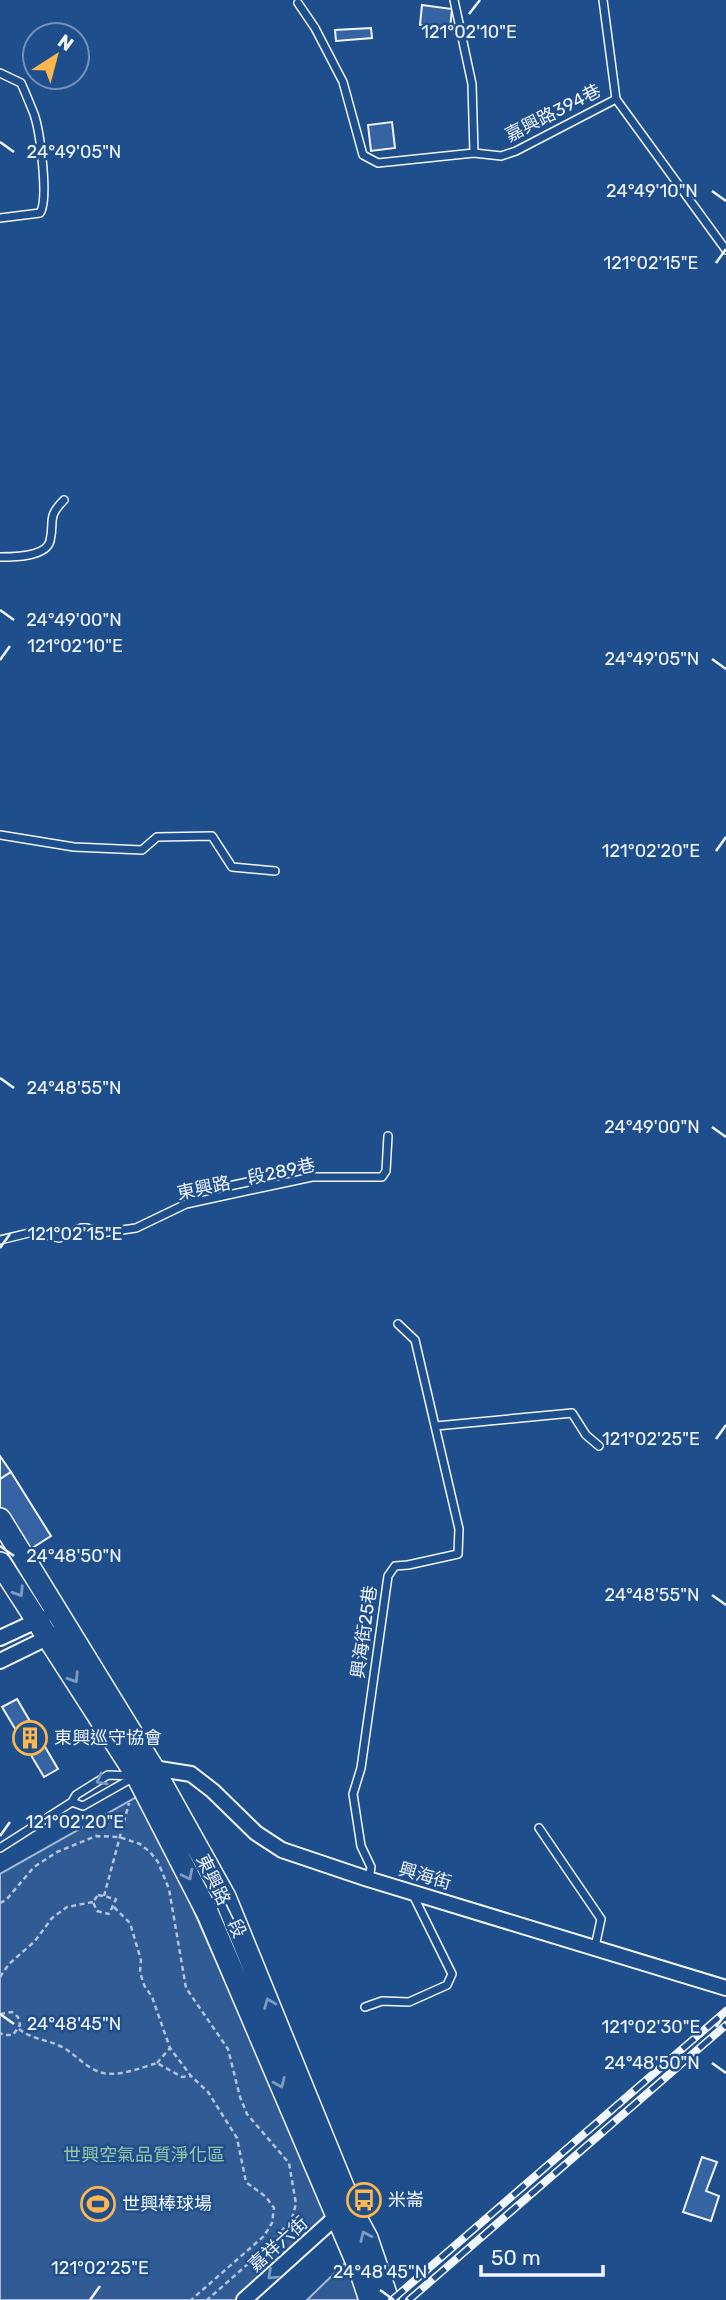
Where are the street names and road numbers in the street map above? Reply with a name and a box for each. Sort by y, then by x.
street label: 嘉興路394巷 [501,79,605,147]
street label: 東興路一段289巷 [175,1154,317,1204]
street label: 興海街25巷 [347,1584,381,1680]
street label: 東興路一段 [191,1851,251,1941]
street label: 興海街 [396,1858,454,1894]
street label: 嘉祥六街 [244,2212,312,2276]

